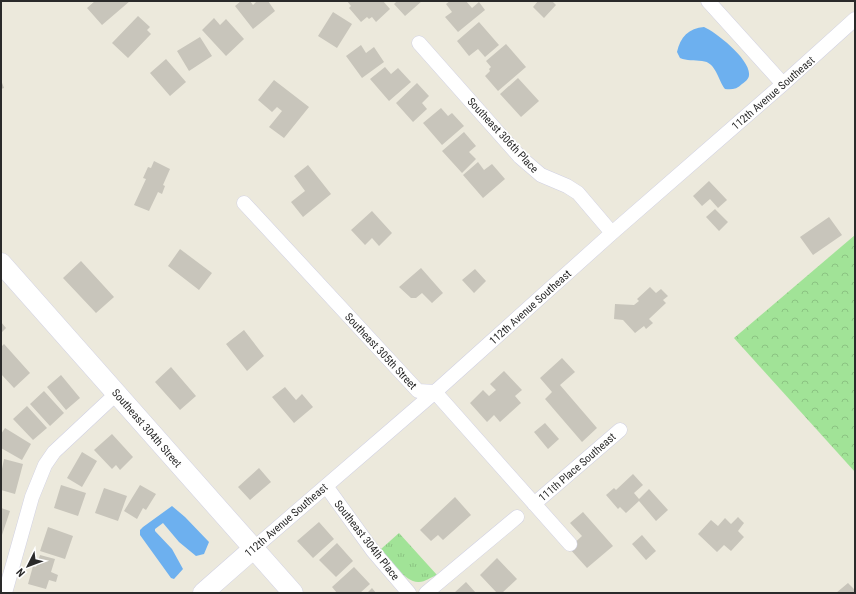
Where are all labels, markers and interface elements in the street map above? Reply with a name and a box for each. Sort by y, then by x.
street label: 112th Avenue Southeast [729,54,817,133]
street label: Southeast 306th Place [465,95,541,176]
street label: 112th Avenue Southeast [487,267,574,347]
street label: Southeast 305th Street [342,311,419,392]
street label: Southeast 304th Street [109,387,184,470]
street label: 111th Place Southeast [536,430,619,504]
street label: 112th Avenue Southeast [242,481,330,560]
street label: Southeast 304th Place [331,498,402,583]
north arrow [8,546,48,586]
text: N [14,565,28,579]

